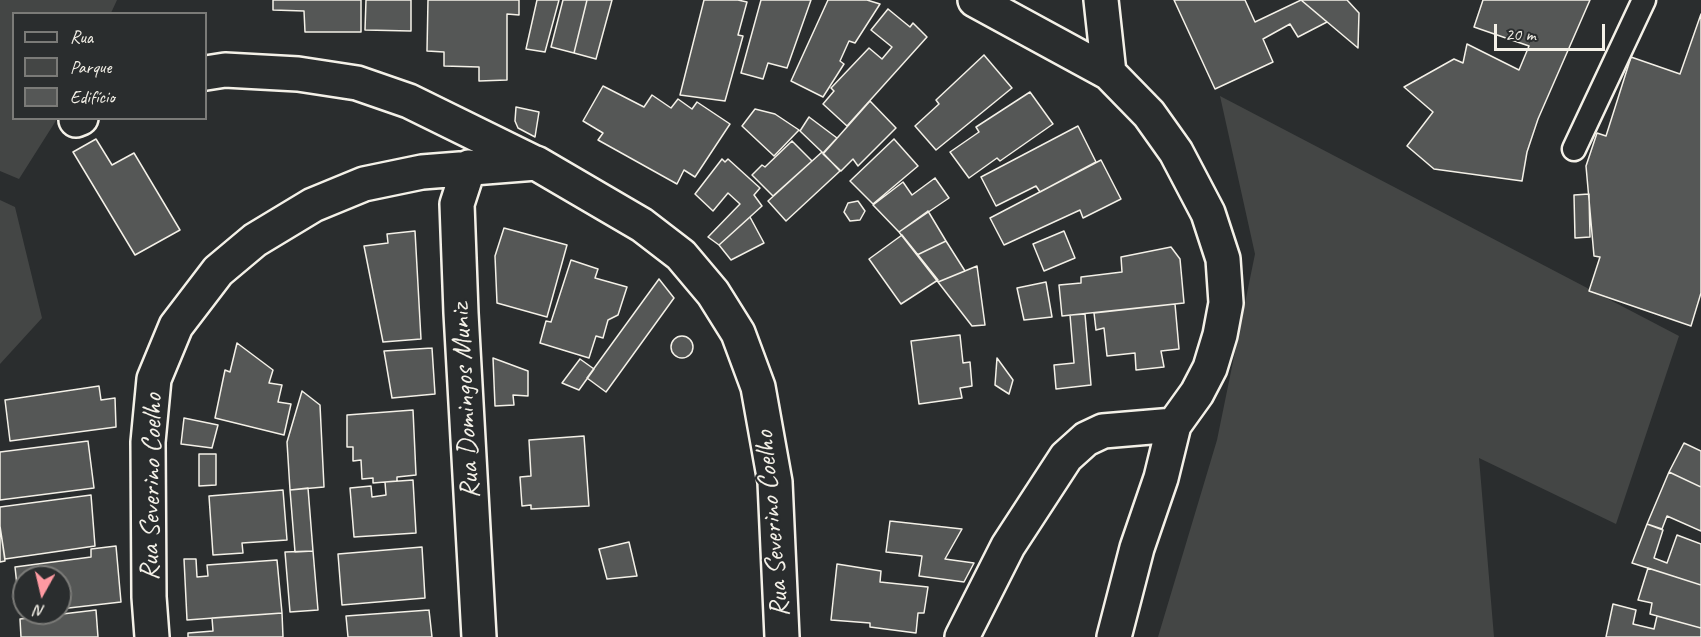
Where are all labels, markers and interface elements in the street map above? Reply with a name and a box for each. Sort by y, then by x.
legend [12,12,207,120]
scale bar [1497,12,1608,50]
text: 20 m [1505,23,1536,45]
text: Rua [70,26,93,48]
text: Parque [70,56,111,78]
text: Edifício [70,86,115,108]
street label: Rua Domingos Muniz [444,303,488,499]
street label: Rua Severino Coelho [134,393,170,581]
street label: Rua Severino Coelho [748,429,798,619]
north arrow [12,565,72,625]
text: N [33,600,46,621]

